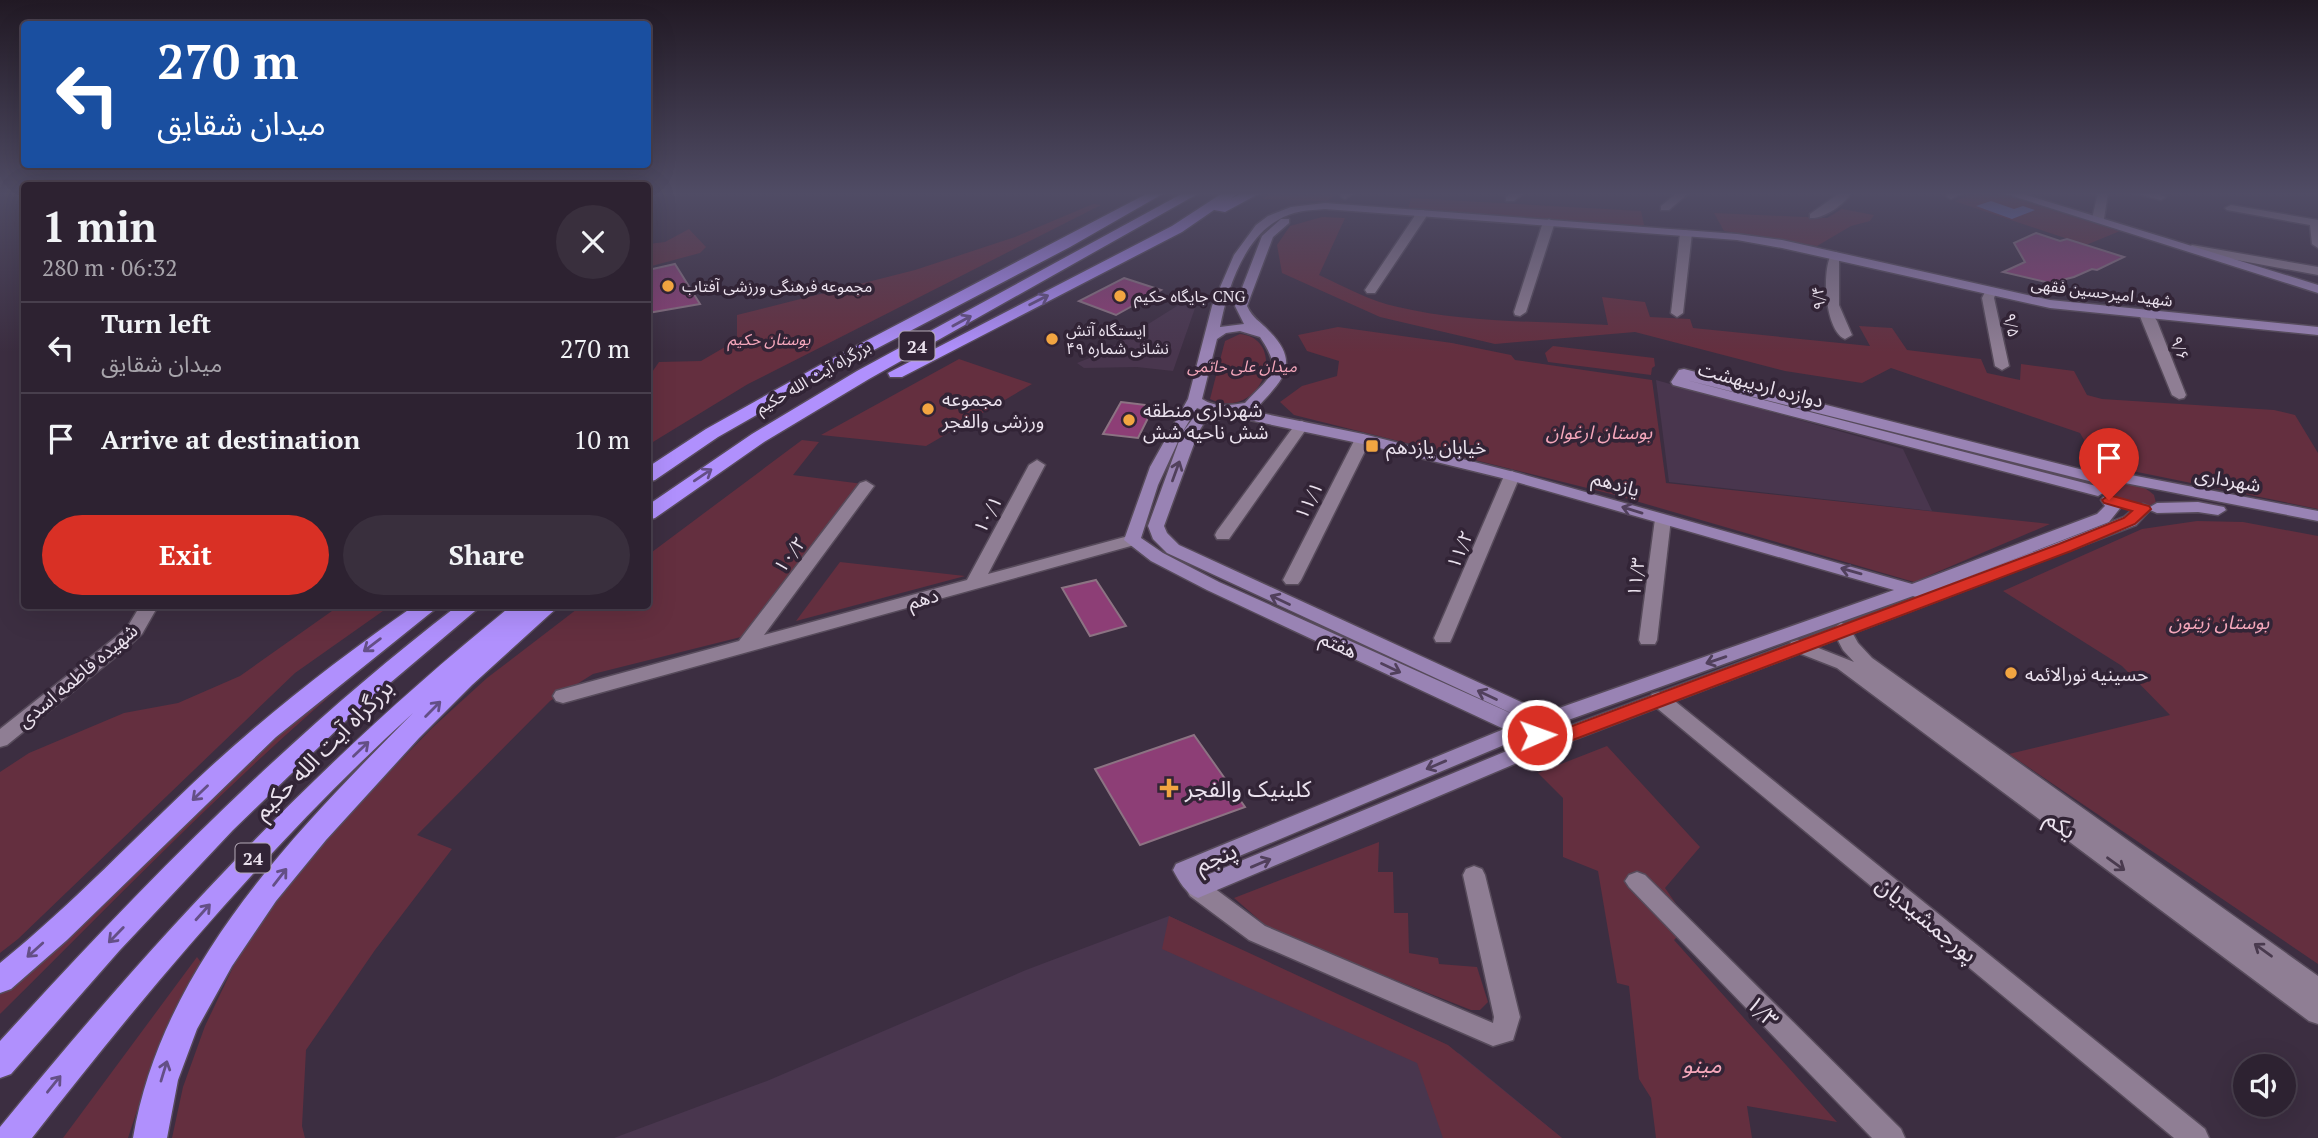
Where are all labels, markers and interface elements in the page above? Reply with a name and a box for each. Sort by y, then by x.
text: 270 m [157,28,299,93]
icon: left [42,49,133,140]
text: میدان شقایق [157,102,326,144]
text: 1 min [42,198,157,254]
button: close [556,205,630,279]
text: 280 m · 06:32 [42,252,177,283]
street label: شهید امیرحسین فقهی [2030,272,2174,312]
place label: مجموعه فرهنگی ورزشی آفتاب [682,275,872,297]
marker: مجموعه فرهنگی ورزشی آفتاب [660,278,676,294]
place label: جایگاه حکیم CNG [1134,285,1245,309]
street label: ۹/۴ [1806,285,1830,311]
marker: جایگاه حکیم CNG [1112,288,1128,304]
one-way arrow [1028,293,1049,307]
text: Turn left [101,306,211,340]
street label: ۹/۵ [1999,311,2025,339]
one-way arrow [951,314,972,327]
place label: ایستگاه آتش نشانی شماره ۴۹ [1066,319,1169,359]
park label: بوستان حکیم [727,328,811,352]
icon: left [42,329,80,367]
text: 270 m [560,331,630,365]
marker: ایستگاه آتش نشانی شماره ۴۹ [1044,331,1060,347]
road number: 24 [900,332,934,360]
street label: ۹/۶ [2165,333,2195,363]
street label: بزرگراه آیت الله حکیم [751,335,876,421]
text: میدان شقایق [101,348,222,379]
park label: میدان علی حاتمی [1187,355,1298,377]
street label: دوازده اردیبهشت [1696,355,1826,413]
place label: مجموعه ورزشی والفجر [941,386,1044,433]
place label: شهرداری منطقه شش ناحیه شش [1143,397,1268,444]
marker: مجموعه ورزشی والفجر [920,401,936,417]
marker: شهرداری منطقه شش ناحیه شش [1121,412,1137,428]
park label: بوستان ارغوان [1546,419,1653,444]
icon: arrive [42,420,80,458]
text: Arrive at destination [101,422,360,456]
text: 10 m [574,422,630,456]
pin [2079,428,2139,500]
place label: خیابان یازدهم [1386,434,1486,462]
marker: خیابان یازدهم [1364,438,1380,454]
icon: arrive [2090,439,2128,477]
one-way arrow [1171,461,1184,483]
street label: شهرداری [2193,461,2263,497]
street label: یازدهم [1589,464,1643,505]
one-way arrow [693,467,712,482]
street label: ۱۱/۱ [1288,477,1328,523]
street label: ۱۰/۱ [967,491,1007,537]
one-way arrow [1621,502,1643,515]
button: Exit [42,515,329,595]
button: Share [343,515,630,595]
street label: ۱۱/۲ [1440,526,1478,572]
street label: ۱۰/۲ [767,531,811,577]
street label: ۱۱/۳ [1620,556,1650,598]
one-way arrow [1840,564,1862,577]
street label: دهم [905,582,942,617]
one-way arrow [1270,593,1291,606]
park label: بوستان زیتون [2169,609,2270,634]
street label: شهیده فاطمه اسدی [12,617,142,733]
street label: هفتم [1315,625,1362,666]
one-way arrow [363,638,382,652]
one-way arrow [1706,655,1728,667]
place label: حسینیه نورالائمه [2025,661,2148,686]
one-way arrow [1379,662,1401,675]
marker: حسینیه نورالائمه [2003,665,2019,681]
street label: بزرگراه آیت الله حکیم [246,672,401,827]
one-way arrow [1477,687,1498,701]
position arrow [1500,698,1574,772]
one-way arrow [424,701,441,718]
one-way arrow [352,740,369,757]
one-way arrow [1426,760,1448,773]
place label: کلینیک والفجر [1184,773,1312,804]
marker: کلینیک والفجر [1159,778,1179,798]
one-way arrow [191,784,208,801]
street label: یکم [2038,802,2083,847]
street label: پنجم [1190,834,1242,881]
road number: 24 [236,844,270,872]
one-way arrow [1250,855,1271,868]
one-way arrow [2106,857,2125,871]
one-way arrow [272,868,287,886]
street label: پورجمشیدیان [1870,869,1984,970]
one-way arrow [194,904,211,921]
one-way arrow [108,926,125,943]
one-way arrow [26,942,44,958]
one-way arrow [2254,942,2273,957]
street label: ۱/۳ [1740,988,1786,1034]
park label: مینو [1682,1049,1722,1080]
map controls [2233,1054,2296,1117]
button: sound [2233,1054,2296,1117]
one-way arrow [159,1061,172,1083]
one-way arrow [46,1076,61,1094]

